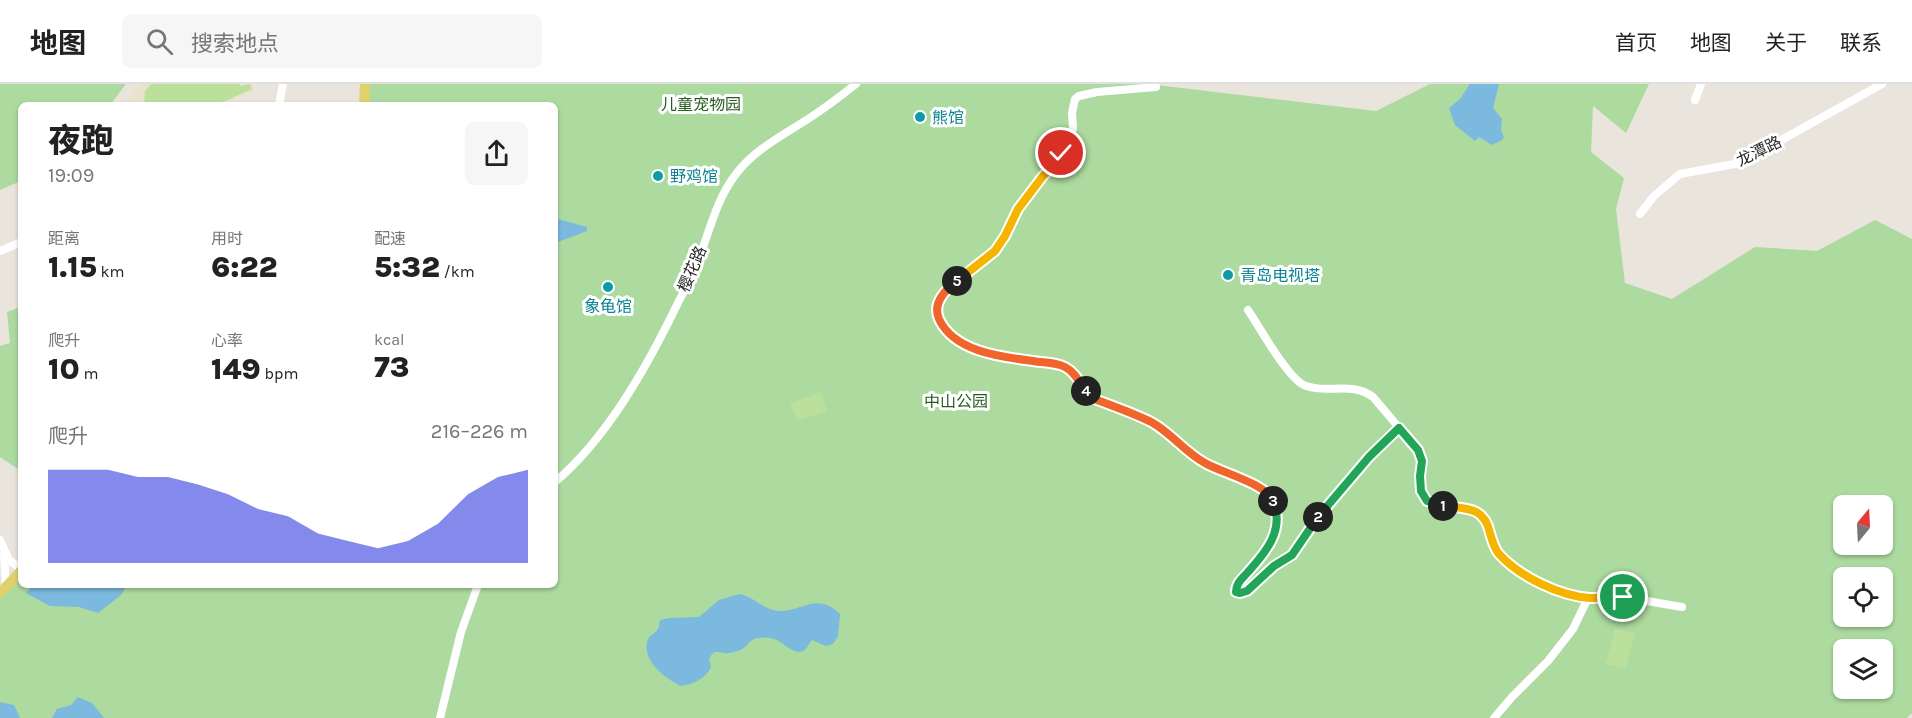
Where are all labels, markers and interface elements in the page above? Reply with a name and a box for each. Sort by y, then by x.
search box [122,14,542,68]
icon: search [143,25,176,58]
text: 地图 [30,27,86,60]
text: 搜索地点 [191,31,279,57]
text: 首页 [1615,31,1657,55]
text: 地图 [1690,31,1732,55]
text: 关于 [1765,31,1807,55]
text: 联系 [1840,31,1882,55]
park label: 儿童宠物园 [661,95,741,114]
place label: 熊馆 [932,108,964,127]
marker: 熊馆 [913,110,927,124]
text: 夜跑 [48,122,114,160]
button: share [465,122,528,185]
pin [1035,127,1086,178]
street label: 龙潭路 [1733,132,1785,170]
icon: check [1044,136,1077,169]
text: 19:09 [48,164,94,187]
place label: 野鸡馆 [670,167,718,186]
marker: 野鸡馆 [651,169,665,183]
text: 距离 [48,229,80,248]
text: 用时 [211,229,243,248]
text: 配速 [374,229,406,248]
street label: 樱花路 [674,243,710,295]
text: 1.15 [48,249,97,285]
text: 6:22 [211,249,278,285]
text: 5:32 [374,249,440,285]
text: km [97,262,124,281]
text: /km [440,262,475,281]
pin: 5 [942,266,972,296]
place label: 青岛电视塔 [1240,266,1320,285]
marker: 青岛电视塔 [1221,268,1235,282]
text: 5 [952,271,962,290]
marker: 象龟馆 [601,280,615,294]
place label: 象龟馆 [584,297,632,316]
text: kcal [374,330,405,349]
text: 爬升 [48,331,80,350]
text: 心率 [211,331,243,350]
text: 73 [374,349,409,385]
text: 10 [48,351,80,387]
text: 149 [211,351,261,387]
text: m [80,364,99,383]
text: bpm [261,364,298,383]
pin: 4 [1071,376,1101,406]
text: 4 [1081,381,1091,400]
park label: 中山公园 [924,392,988,411]
text: 216–226 m [431,420,528,443]
text: 爬升 [48,425,88,448]
pin: 3 [1258,486,1288,516]
text: 3 [1268,491,1278,510]
pin: 1 [1428,491,1458,521]
north arrow [1833,495,1893,555]
map controls [1833,495,1893,699]
text: 1 [1440,496,1446,515]
pin: 2 [1303,502,1333,532]
text: 2 [1313,507,1323,526]
button: locate [1833,567,1893,627]
pin [1597,571,1648,622]
icon: arrive [1606,580,1639,613]
button: layers [1833,639,1893,699]

